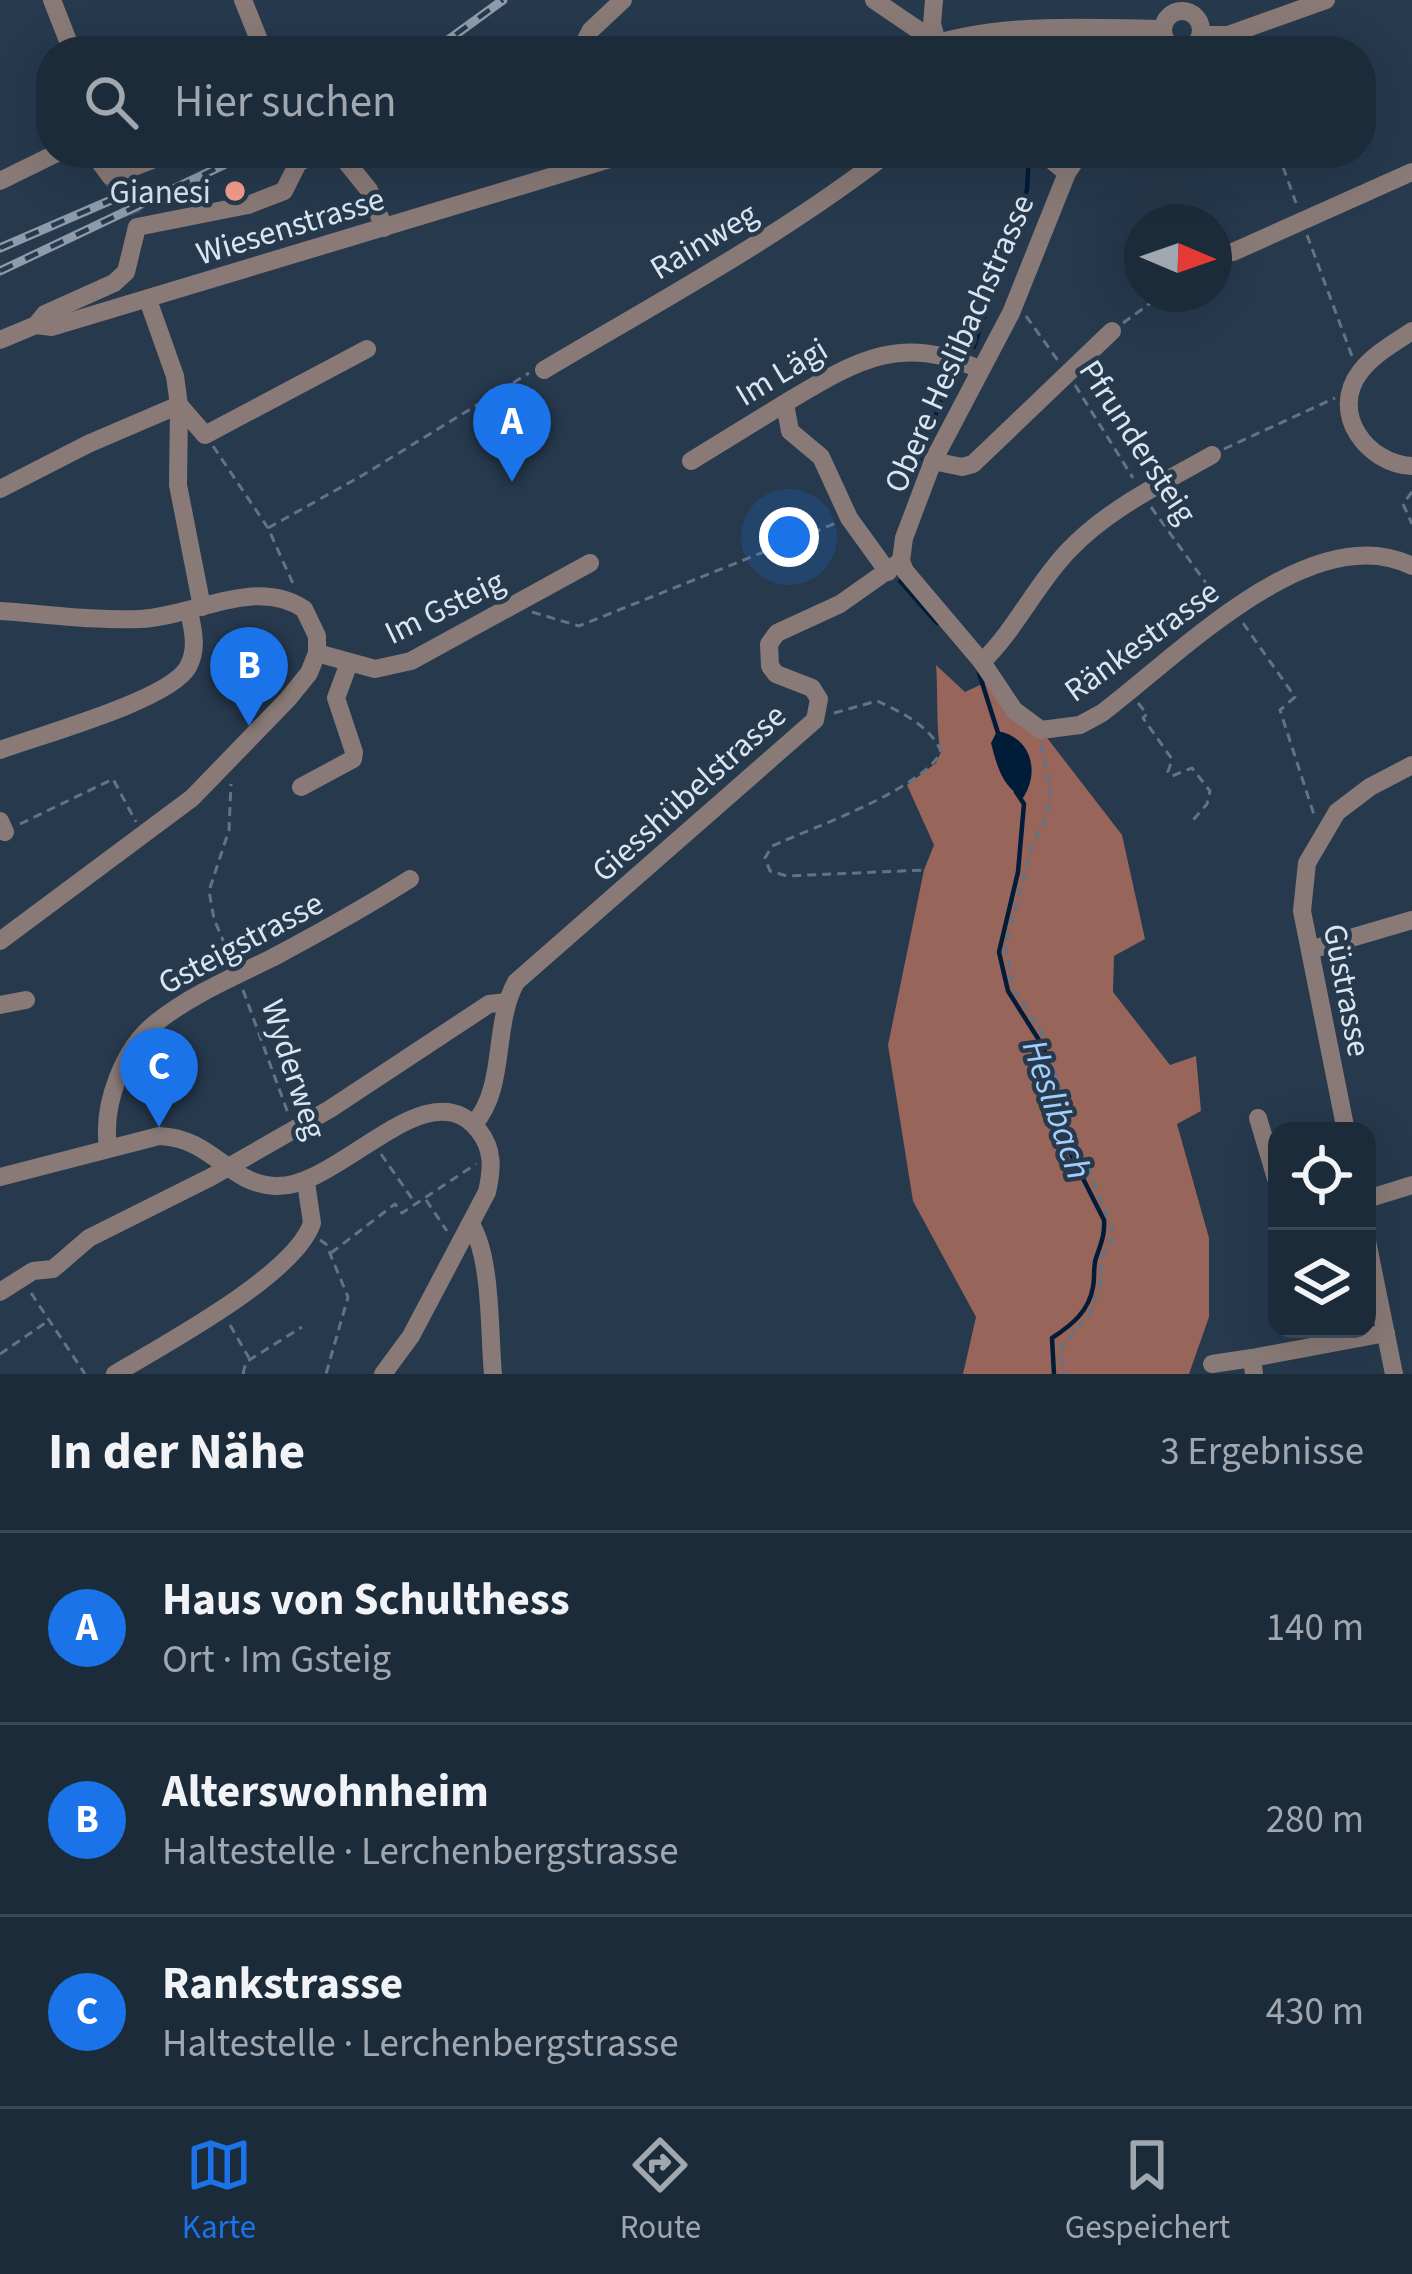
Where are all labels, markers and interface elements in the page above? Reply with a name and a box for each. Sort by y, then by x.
search box [36,36,1376,168]
icon: search [78,69,144,135]
text: Hier suchen [174,70,397,134]
place label: Gianesi [110,169,211,216]
street label: Wiesenstrasse [191,176,390,277]
marker: Gianesi [222,178,248,204]
street label: Obere Heslibachstrasse [872,187,1046,500]
street label: Rainweg [641,191,767,292]
north arrow [1124,204,1232,312]
street label: Im Lägi [727,326,837,418]
street label: Pfrundersteig [1067,351,1209,533]
pin: A [473,383,551,482]
your location [759,507,819,567]
street label: Im Gsteig [377,558,513,657]
street label: Ränkestrasse [1055,569,1229,713]
pin: B [210,627,288,726]
street label: Giesshübelstrasse [581,693,797,893]
street label: Gsteigstrasse [150,880,332,1007]
street label: Güstrasse [1311,920,1382,1061]
street label: Wyderweg [249,994,338,1146]
pin: C [120,1028,198,1127]
water label: Heslibach [1009,1033,1104,1186]
map controls [1268,1122,1376,1338]
button: locate [1268,1122,1376,1230]
button: layers [1268,1230,1376,1338]
text: In der Nähe [48,1416,305,1488]
text: 3 Ergebnisse [1160,1424,1364,1480]
text: Haus von Schulthess [162,1568,570,1632]
text: A [76,1600,98,1656]
text: 140 m [1266,1600,1364,1656]
text: Ort · Im Gsteig [162,1632,391,1688]
text: Alterswohnheim [162,1760,489,1824]
text: B [75,1792,99,1848]
text: 280 m [1266,1792,1364,1848]
text: Haltestelle · Lerchenbergstrasse [162,1824,679,1880]
text: Rankstrasse [162,1952,403,2016]
text: C [76,1984,98,2040]
text: 430 m [1266,1984,1364,2040]
text: Haltestelle · Lerchenbergstrasse [162,2016,679,2072]
tab: Karte [182,2132,256,2251]
tab: Route [620,2132,701,2251]
tab: Gespeichert [1065,2132,1230,2251]

